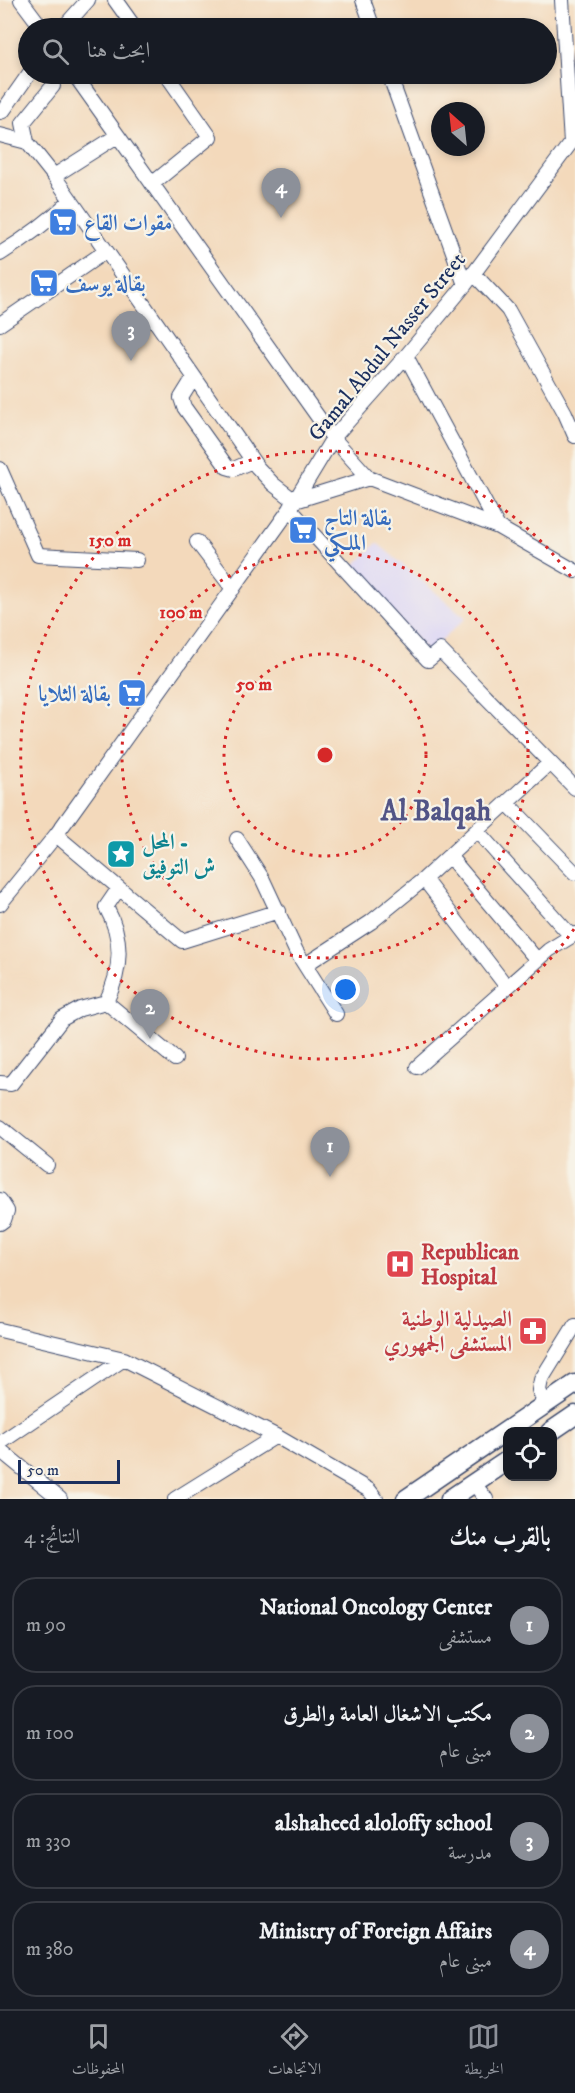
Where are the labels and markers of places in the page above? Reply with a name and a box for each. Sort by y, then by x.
pin: 4 [262,168,300,218]
supermarket icon: مقوات القاع [47,206,79,238]
place label: مقوات القاع [84,210,172,241]
supermarket icon: بقالة يوسف [28,267,60,299]
place label: بقالة يوسف [65,271,146,298]
pin: 3 [112,312,150,361]
place label: بقالة التاج الملكي [324,505,392,563]
supermarket icon: بقالة التاج الملكي [287,514,319,546]
supermarket icon: بقالة الثلايا [116,677,148,709]
place label: بقالة الثلايا [38,681,111,708]
centre of rings [315,745,335,765]
place label: المحل - ش التوفيق [142,829,215,881]
place icon: المحل - ش التوفيق [105,838,137,870]
pin: 2 [130,990,170,1039]
pin: 1 [310,1128,350,1177]
place label: Republican Hospital [421,1239,520,1291]
hospital icon: Republican Hospital [384,1248,416,1280]
place label: الصيدلية الوطنية المستشفى الجمهوري [384,1306,512,1362]
pharmacy icon: الصيدلية الوطنية المستشفى الجمهوري [517,1315,549,1347]

